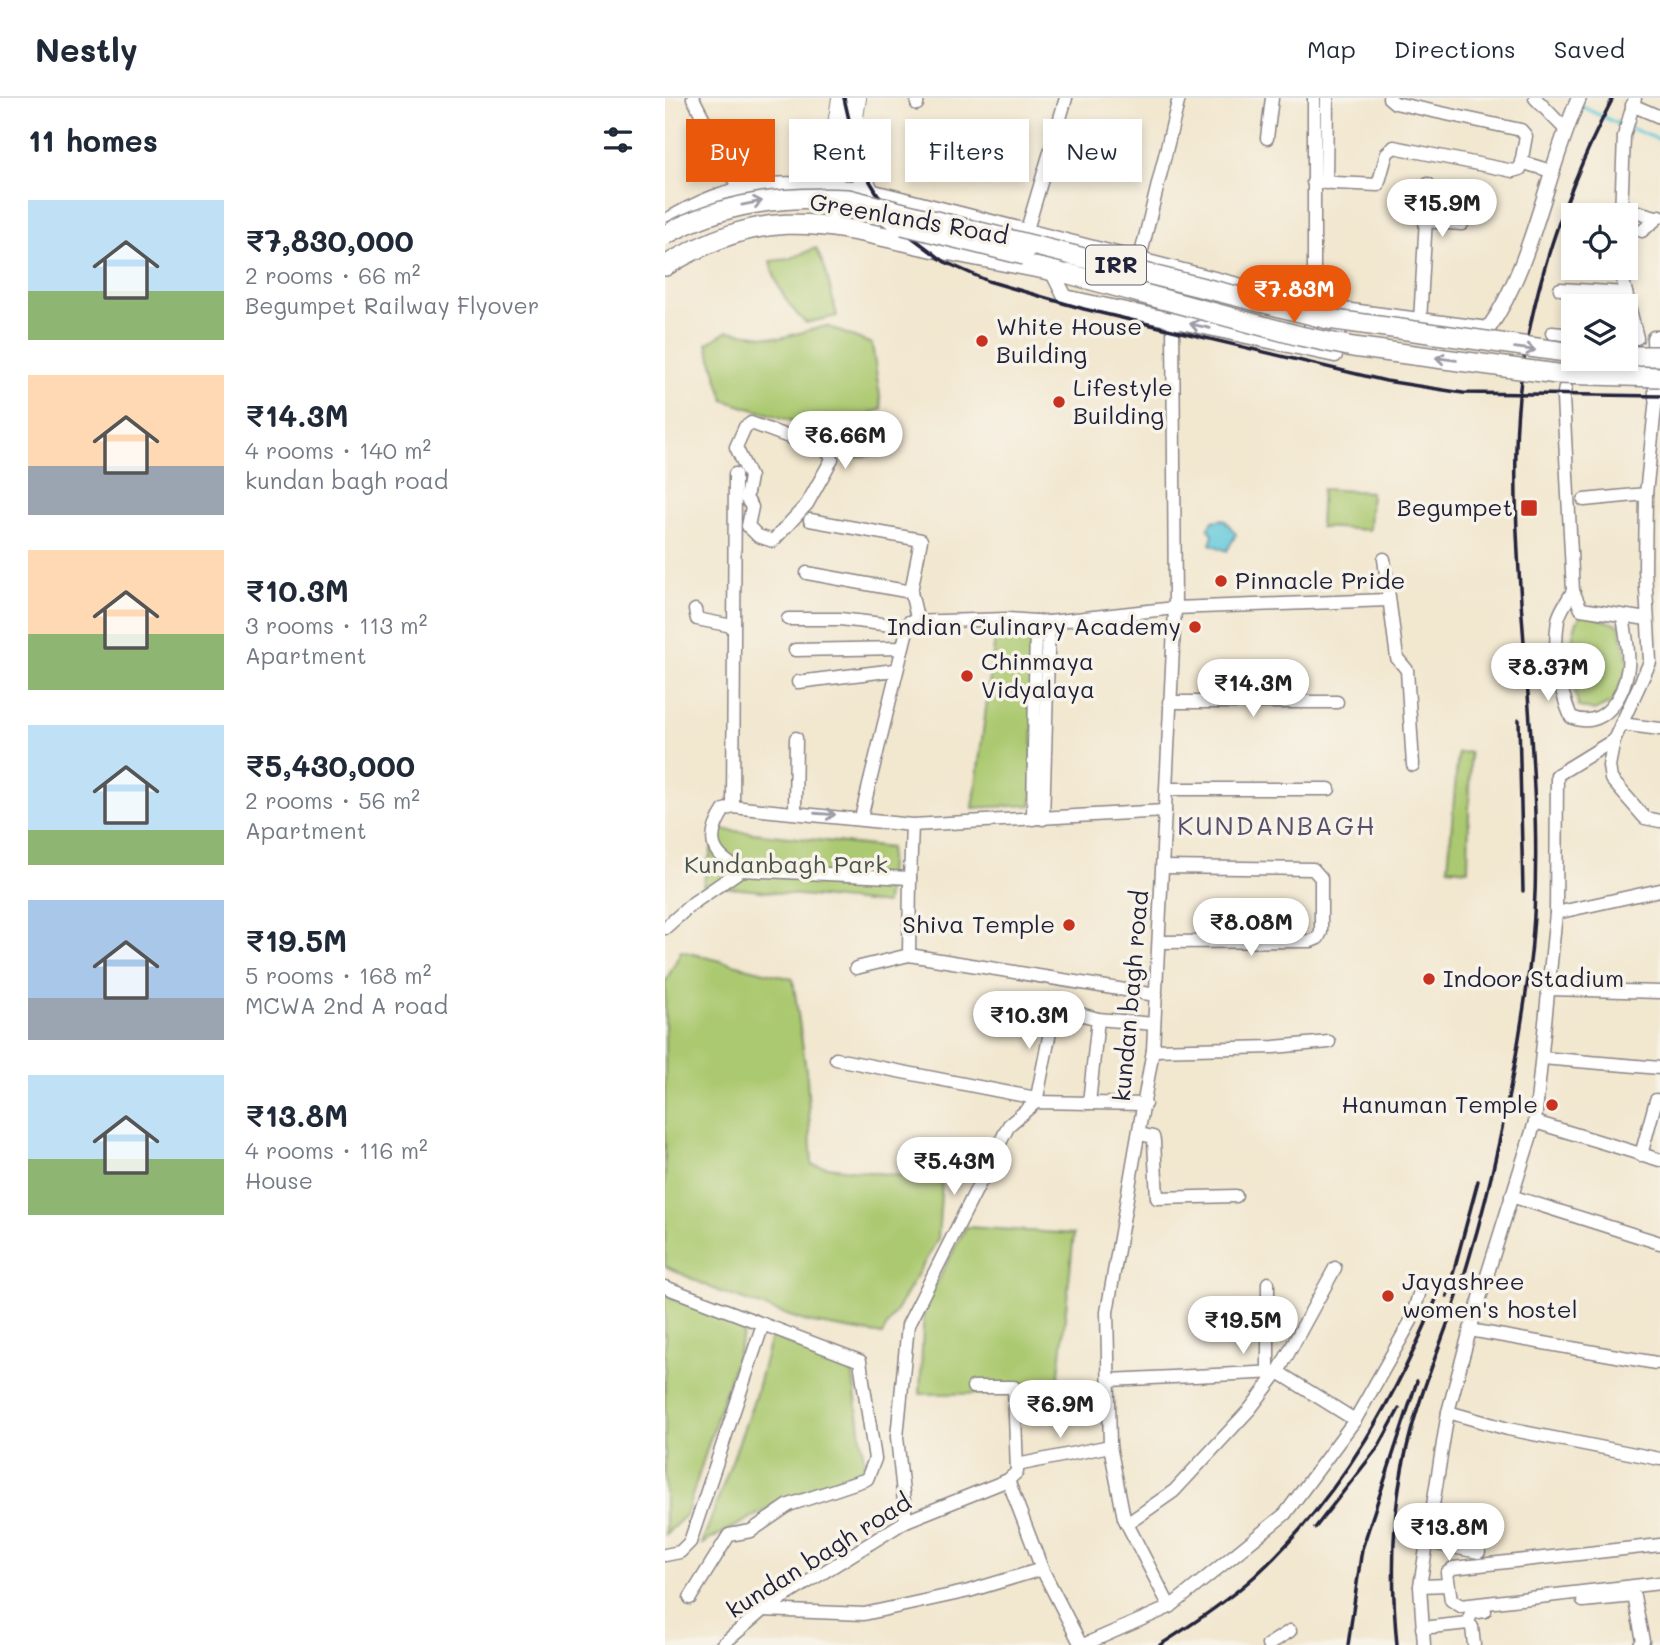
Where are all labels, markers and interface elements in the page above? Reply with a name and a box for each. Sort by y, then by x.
text: Nestly [35,27,138,70]
text: Map [1307,33,1356,64]
text: Directions [1394,33,1516,64]
text: Saved [1554,33,1625,64]
chip: Buy [686,119,775,182]
chip: Rent [789,119,891,182]
chip: Filters [905,119,1029,182]
chip: New [1043,119,1142,182]
text: 11 homes [28,120,158,160]
icon: filters [599,121,637,159]
pin: ₹15.9M [1385,180,1499,239]
street label: Greenlands Road [807,185,1011,250]
text: ₹15.9M [1403,187,1481,217]
one-way arrow [740,196,763,210]
map controls [1561,203,1638,371]
button: locate [1561,203,1638,280]
text: ₹7,830,000 [245,220,414,260]
icon: home [84,228,168,312]
road number: IRR [1086,246,1146,284]
text: 2 rooms · 66 m² [245,260,420,290]
pin: ₹7.83M [1237,266,1351,325]
text: ₹7.83M [1253,273,1335,303]
text: Begumpet Railway Flyover [245,290,539,320]
button: layers [1561,294,1638,371]
place label: White House Building [996,310,1142,369]
one-way arrow [1189,319,1212,332]
marker: White House Building [974,333,990,349]
one-way arrow [1513,342,1536,355]
one-way arrow [1435,352,1458,365]
place label: Lifestyle Building [1073,371,1173,430]
marker: Lifestyle Building [1051,394,1067,410]
text: ₹14.3M [245,395,349,435]
icon: home [84,403,168,487]
pin: ₹6.66M [788,412,902,471]
text: ₹6.66M [804,419,886,449]
text: 4 rooms · 140 m² [245,435,431,465]
text: kundan bagh road [245,465,448,495]
place label: Begumpet [1397,491,1513,522]
marker: Begumpet [1519,498,1539,518]
place label: Pinnacle Pride [1235,564,1405,595]
text: ₹10.3M [245,570,349,610]
marker: Pinnacle Pride [1213,573,1229,589]
icon: home [84,578,168,662]
text: 3 rooms · 113 m² [245,610,427,640]
place label: Indian Culinary Academy [887,610,1181,641]
marker: Indian Culinary Academy [1187,619,1203,635]
text: Apartment [245,640,367,670]
pin: ₹8.37M [1491,644,1605,703]
place label: Chinmaya Vidyalaya [981,645,1095,704]
text: ₹8.37M [1507,651,1589,681]
pin: ₹14.3M [1196,660,1310,719]
text: ₹14.3M [1213,667,1293,697]
marker: Chinmaya Vidyalaya [959,668,975,684]
text: ₹5,430,000 [245,745,415,785]
icon: home [84,753,168,837]
text: 2 rooms · 56 m² [245,785,420,815]
one-way arrow [813,808,836,821]
district label: KUNDANBAGH [1177,808,1377,842]
text: Apartment [245,815,367,845]
park label: Kundanbagh Park [684,848,888,879]
street label: kundan bagh road [1105,889,1154,1103]
pin: ₹8.08M [1194,898,1308,958]
text: ₹8.08M [1209,906,1293,936]
place label: Shiva Temple [902,908,1055,939]
marker: Shiva Temple [1061,917,1077,933]
text: ₹19.5M [245,920,347,960]
icon: home [84,928,168,1012]
text: 5 rooms · 168 m² [245,960,431,990]
place label: Indoor Stadium [1443,962,1624,993]
marker: Indoor Stadium [1421,971,1437,987]
text: MCWA 2nd A road [245,990,448,1020]
pin: ₹10.3M [972,992,1086,1051]
text: ₹10.3M [989,999,1069,1029]
place label: Hanuman Temple [1341,1088,1538,1119]
text: ₹13.8M [245,1095,348,1135]
marker: Hanuman Temple [1544,1097,1560,1113]
icon: home [84,1103,168,1187]
text: 4 rooms · 116 m² [245,1135,428,1165]
pin: ₹5.43M [897,1138,1011,1197]
text: ₹5.43M [913,1145,995,1175]
text: House [245,1165,313,1195]
place label: Jayashree women's hostel [1402,1265,1578,1324]
marker: Jayashree women's hostel [1380,1288,1396,1304]
pin: ₹19.5M [1186,1296,1300,1356]
text: ₹19.5M [1204,1304,1282,1334]
pin: ₹6.9M [1011,1380,1109,1440]
text: ₹6.9M [1026,1388,1094,1418]
street label: kundan bagh road [720,1485,916,1624]
pin: ₹13.8M [1392,1504,1506,1563]
text: ₹13.8M [1409,1511,1489,1541]

